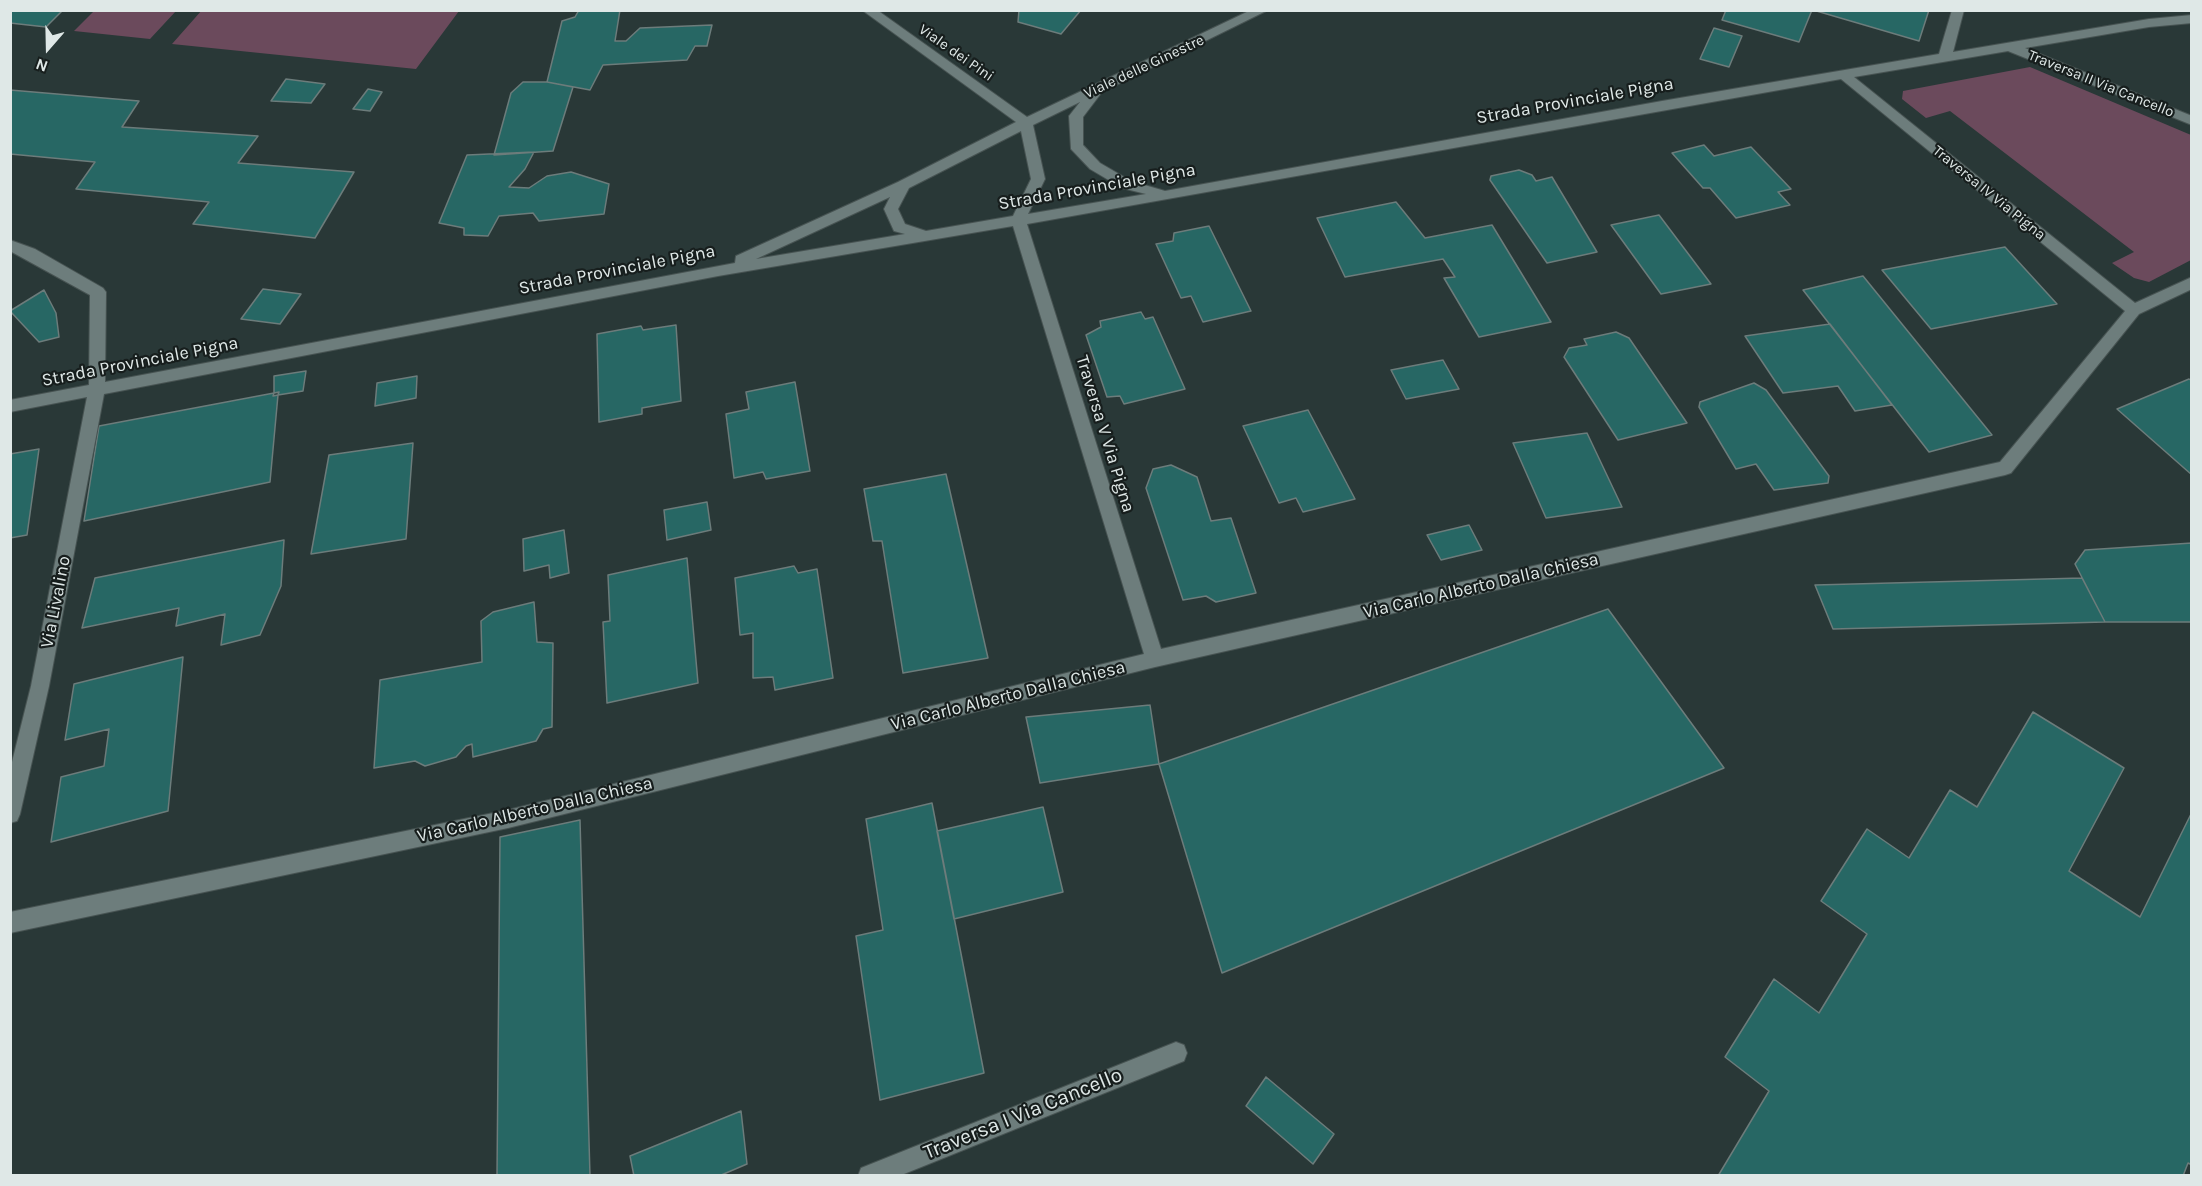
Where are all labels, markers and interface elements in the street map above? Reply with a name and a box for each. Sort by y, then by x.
north arrow [18,18,78,78]
street label: Viale dei Pini [915,21,997,85]
street label: Viale delle Ginestre [1081,31,1207,103]
street label: Traversa II Via Cancello [2025,46,2177,122]
text: N [33,54,50,76]
street label: Strada Provinciale Pigna [1475,73,1675,129]
street label: Traversa IV Via Pigna [1929,142,2049,244]
street label: Strada Provinciale Pigna [997,159,1197,215]
street label: Strada Provinciale Pigna [517,240,717,300]
street label: Strada Provinciale Pigna [40,332,240,392]
street label: Traversa V Via Pigna [1071,353,1139,515]
street label: Via Carlo Alberto Dalla Chiesa [1361,548,1601,624]
street label: Via Livalino [36,554,76,650]
street label: Via Carlo Alberto Dalla Chiesa [889,656,1127,736]
street label: Via Carlo Alberto Dalla Chiesa [415,772,655,848]
street label: Traversa I Via Cancello [920,1063,1126,1165]

